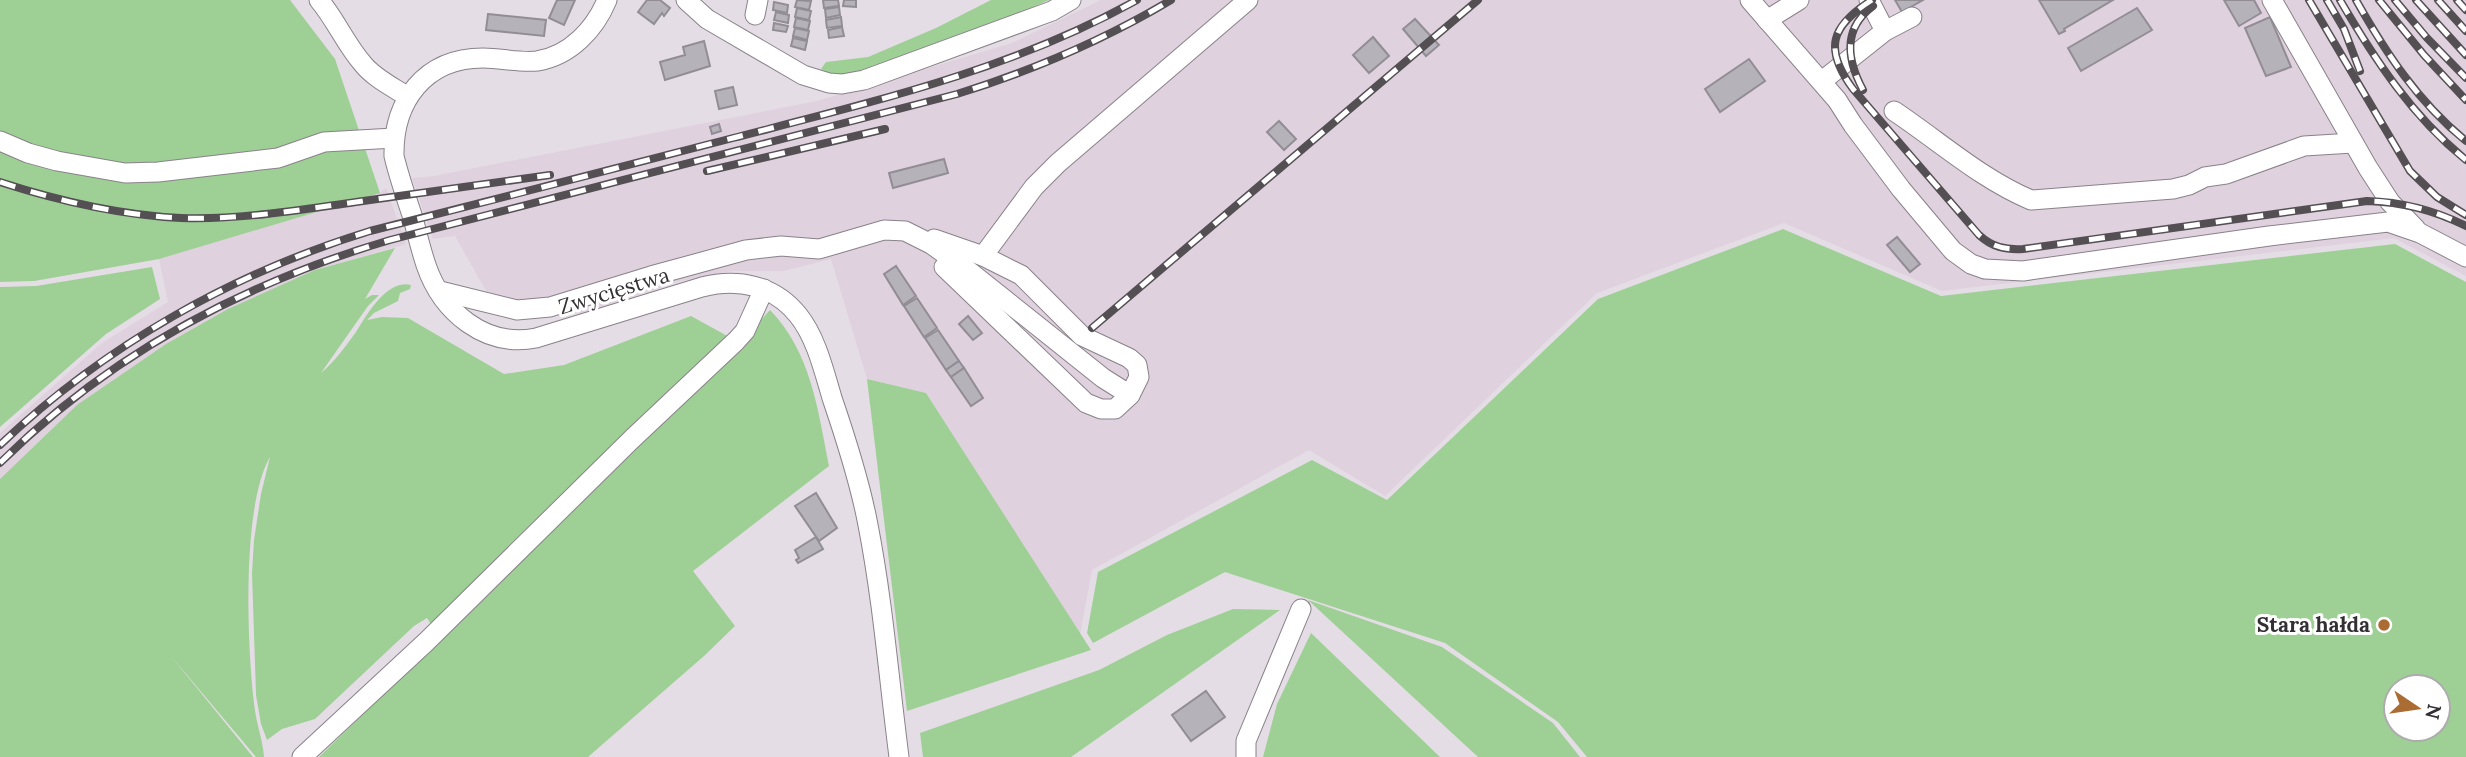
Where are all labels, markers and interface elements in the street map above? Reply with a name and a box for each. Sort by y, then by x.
street label: Zwycięstwa [555,261,673,320]
place label: Stara hałda [2257,611,2370,638]
marker: Stara hałda [2376,617,2392,633]
north arrow [2382,673,2452,743]
text: N [2420,702,2447,722]

